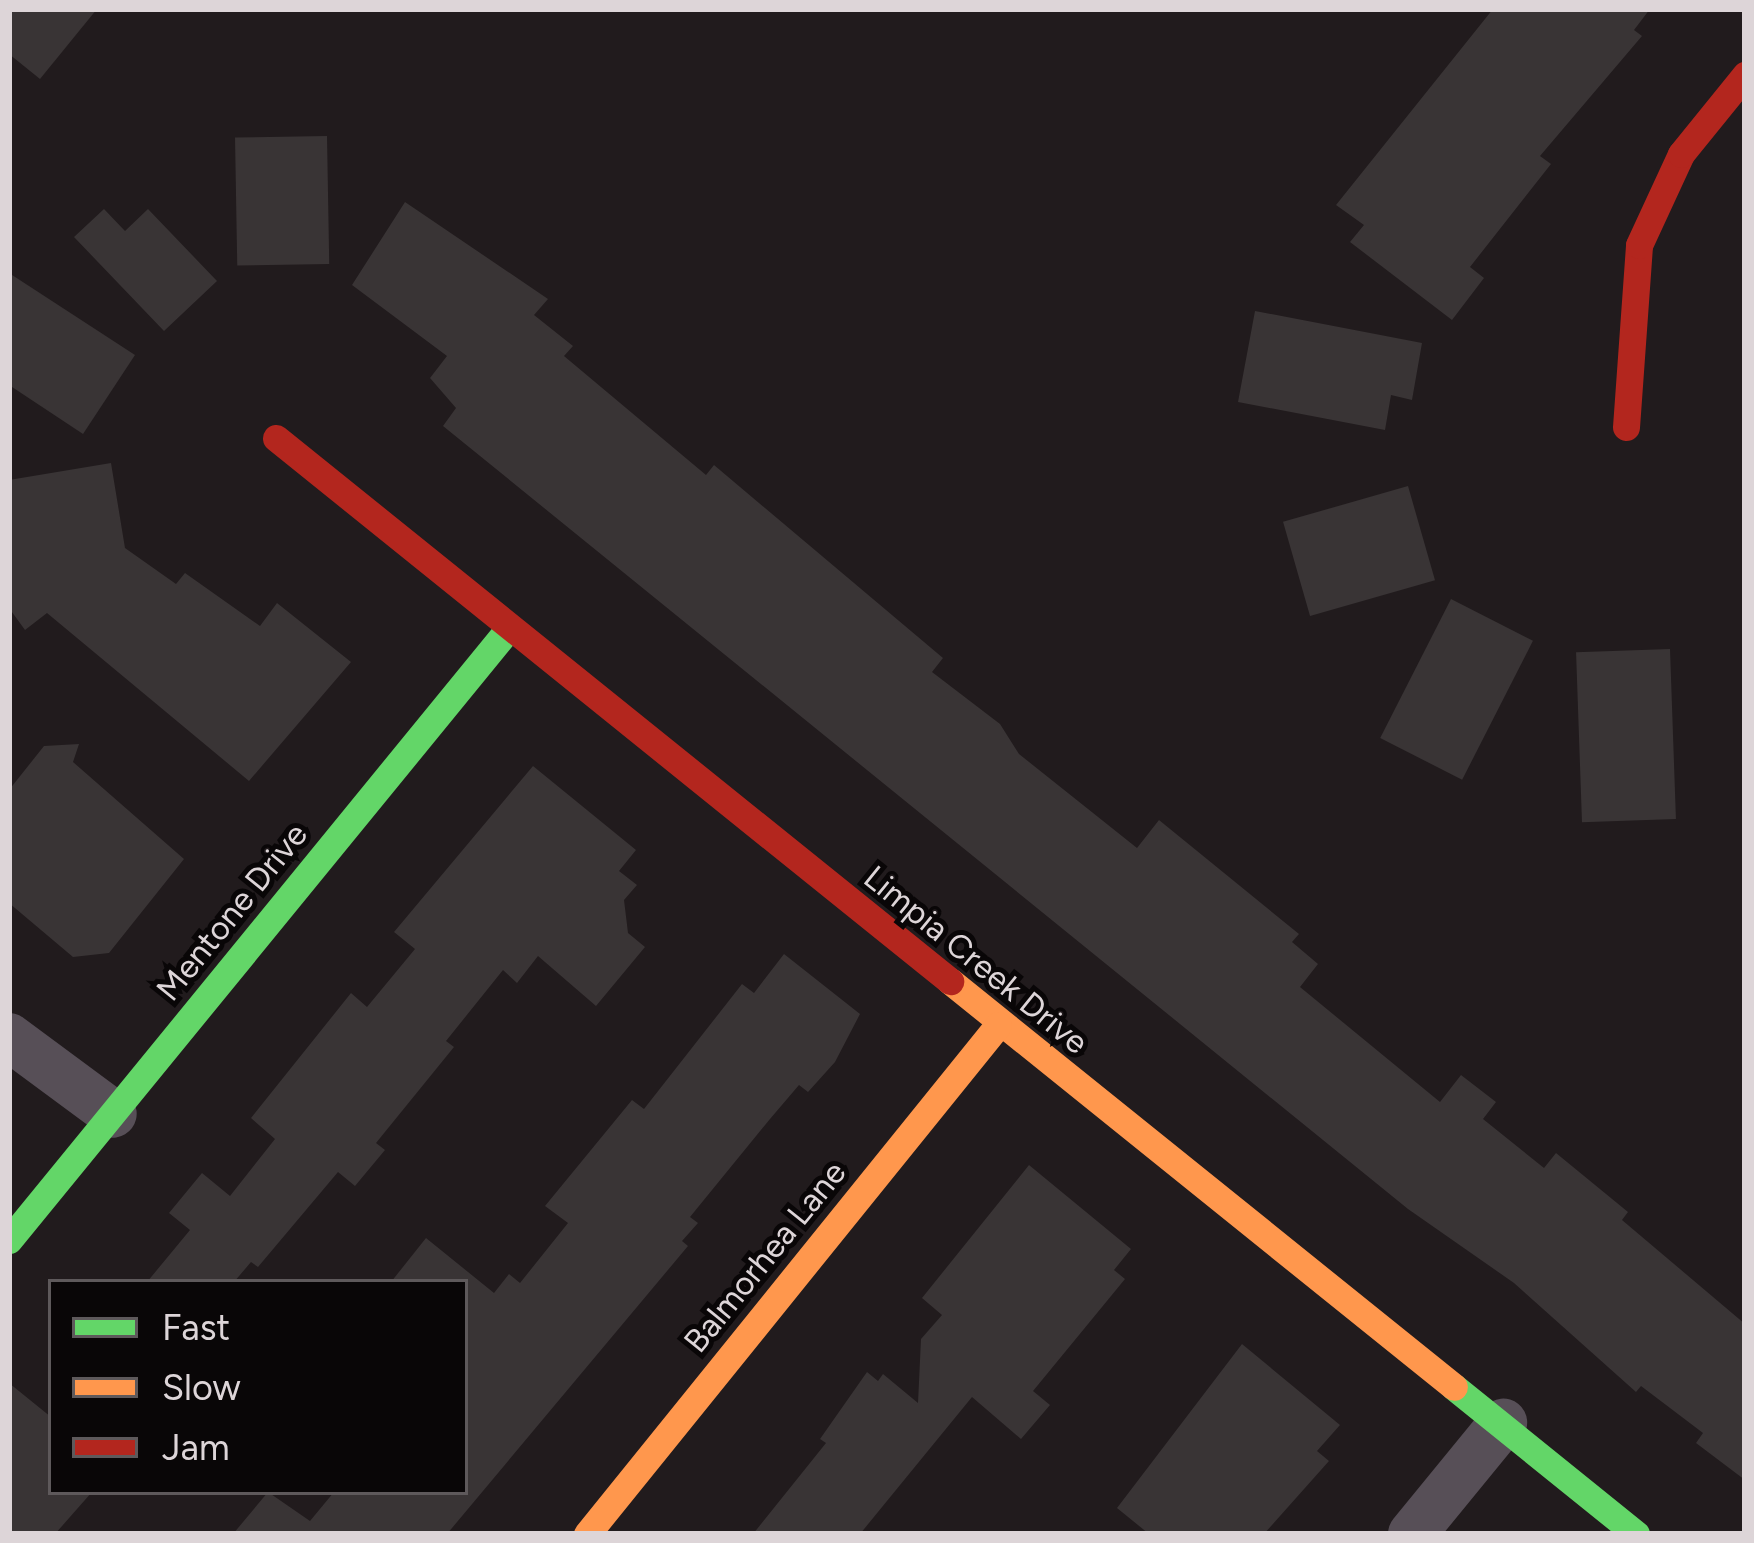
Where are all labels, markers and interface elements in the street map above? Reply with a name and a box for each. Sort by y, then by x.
street label: Mentone Drive [148,815,316,1009]
street label: Limpia Creek Drive [856,858,1096,1062]
street label: Balmorhea Lane [676,1153,854,1361]
legend [48,1279,468,1495]
text: Fast [162,1306,230,1349]
text: Slow [162,1366,241,1409]
text: Jam [162,1426,230,1469]

